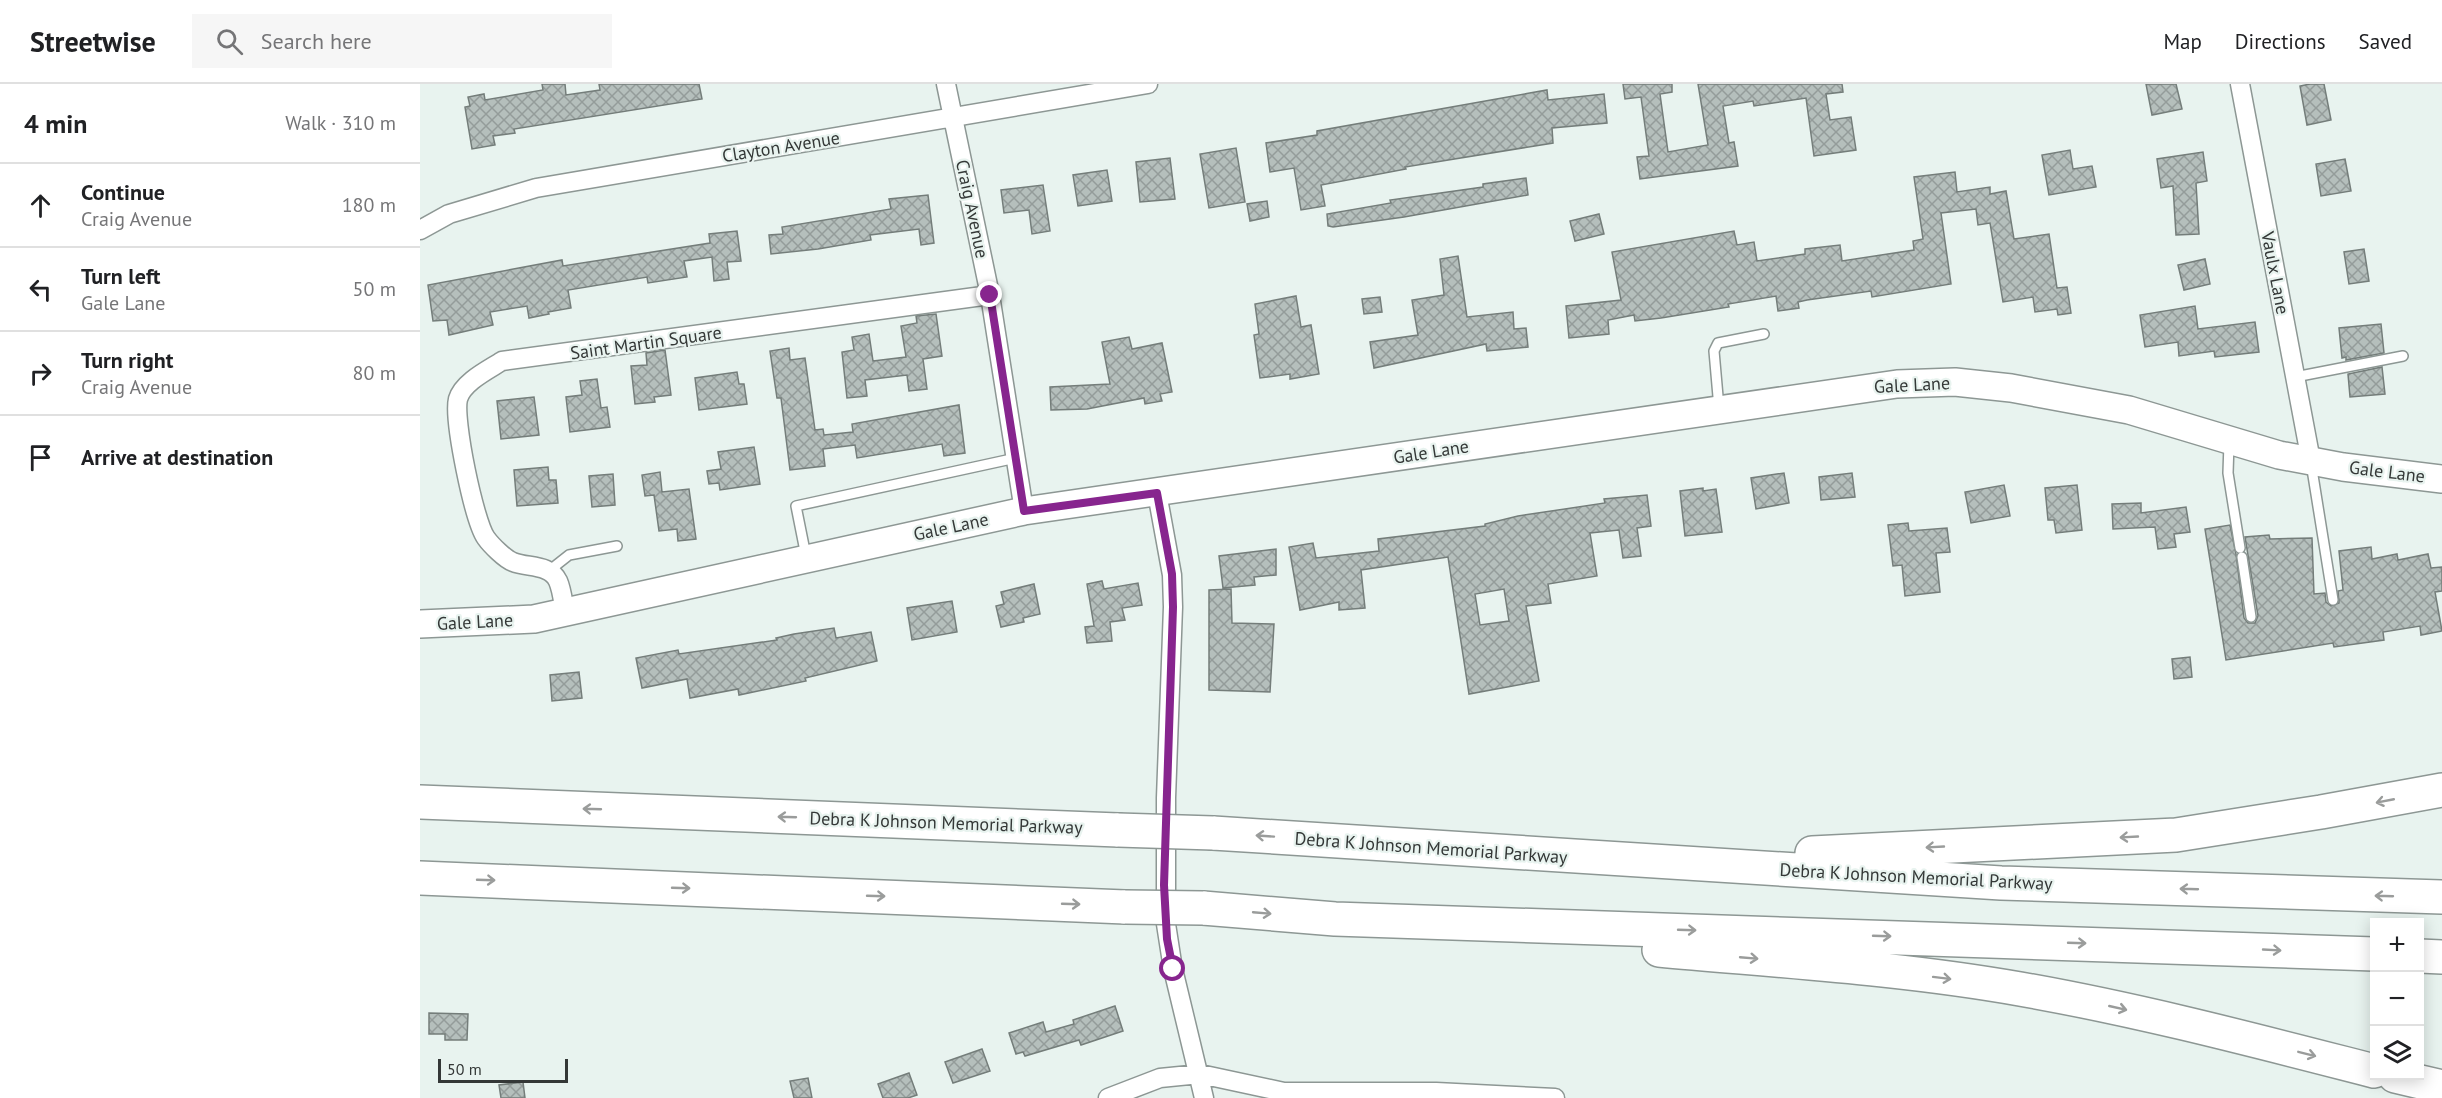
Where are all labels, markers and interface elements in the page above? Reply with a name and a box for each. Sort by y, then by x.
search box [192,14,612,68]
text: Streetwise [30,23,156,60]
icon: search [213,25,246,58]
text: Search here [261,27,372,55]
text: Map [2163,28,2202,55]
text: Directions [2235,28,2326,55]
text: Saved [2359,28,2412,55]
text: 4 min [24,107,87,140]
text: Walk · 310 m [285,110,396,136]
street label: Clayton Avenue [721,126,841,167]
street label: Craig Avenue [951,158,994,260]
text: Continue [81,178,165,206]
icon: ahead [24,189,57,222]
text: 180 m [342,192,396,218]
text: Craig Avenue [81,206,192,232]
street label: Vaulx Lane [2256,229,2295,316]
text: Turn left [81,262,161,290]
icon: left [24,273,57,306]
text: 50 m [353,276,396,302]
route end [976,281,1002,307]
text: Gale Lane [81,290,165,316]
street label: Saint Martin Square [569,320,723,365]
text: Turn right [81,346,173,374]
icon: right [24,357,57,390]
text: 80 m [353,360,396,386]
street label: Gale Lane [1873,371,1951,398]
text: Craig Avenue [81,374,192,400]
street label: Gale Lane [1392,434,1470,469]
icon: arrive [24,441,57,474]
text: Arrive at destination [81,443,273,471]
street label: Gale Lane [2348,455,2426,488]
street label: Gale Lane [911,507,990,546]
street label: Gale Lane [436,608,514,635]
one-way arrow [2375,795,2395,806]
one-way arrow [582,804,602,815]
street label: Debra K Johnson Memorial Parkway [809,806,1084,839]
one-way arrow [777,812,797,823]
street label: Debra K Johnson Memorial Parkway [1294,826,1569,869]
one-way arrow [1255,830,1275,841]
one-way arrow [2120,832,2140,843]
one-way arrow [1925,842,1945,853]
street label: Debra K Johnson Memorial Parkway [1779,858,2054,895]
one-way arrow [476,875,496,886]
one-way arrow [671,883,691,894]
one-way arrow [2179,883,2199,895]
one-way arrow [2374,890,2394,901]
one-way arrow [866,891,886,902]
one-way arrow [1060,899,1080,910]
one-way arrow [1251,907,1271,918]
map controls [2370,918,2424,1080]
button: + [2370,918,2424,972]
one-way arrow [1677,924,1697,936]
one-way arrow [1872,931,1892,942]
one-way arrow [2067,937,2086,948]
one-way arrow [2261,944,2281,955]
one-way arrow [1738,953,1758,964]
route start [1159,955,1185,981]
button: − [2370,972,2424,1026]
one-way arrow [1932,973,1952,984]
one-way arrow [2108,1002,2127,1014]
button: layers [2370,1026,2424,1080]
one-way arrow [2297,1048,2316,1060]
scale bar [438,1056,568,1084]
text: 50 m [447,1059,482,1079]

